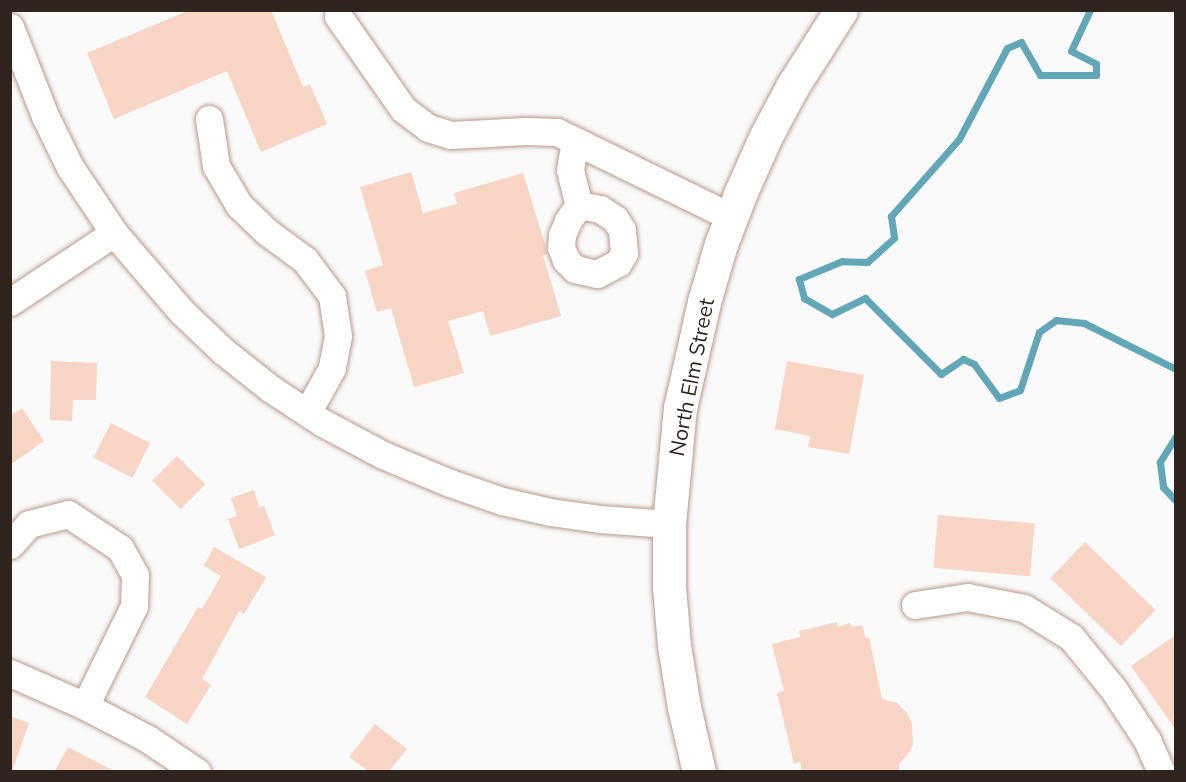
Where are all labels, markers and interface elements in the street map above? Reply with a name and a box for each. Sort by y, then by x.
street label: North Elm Street [663,296,719,458]

